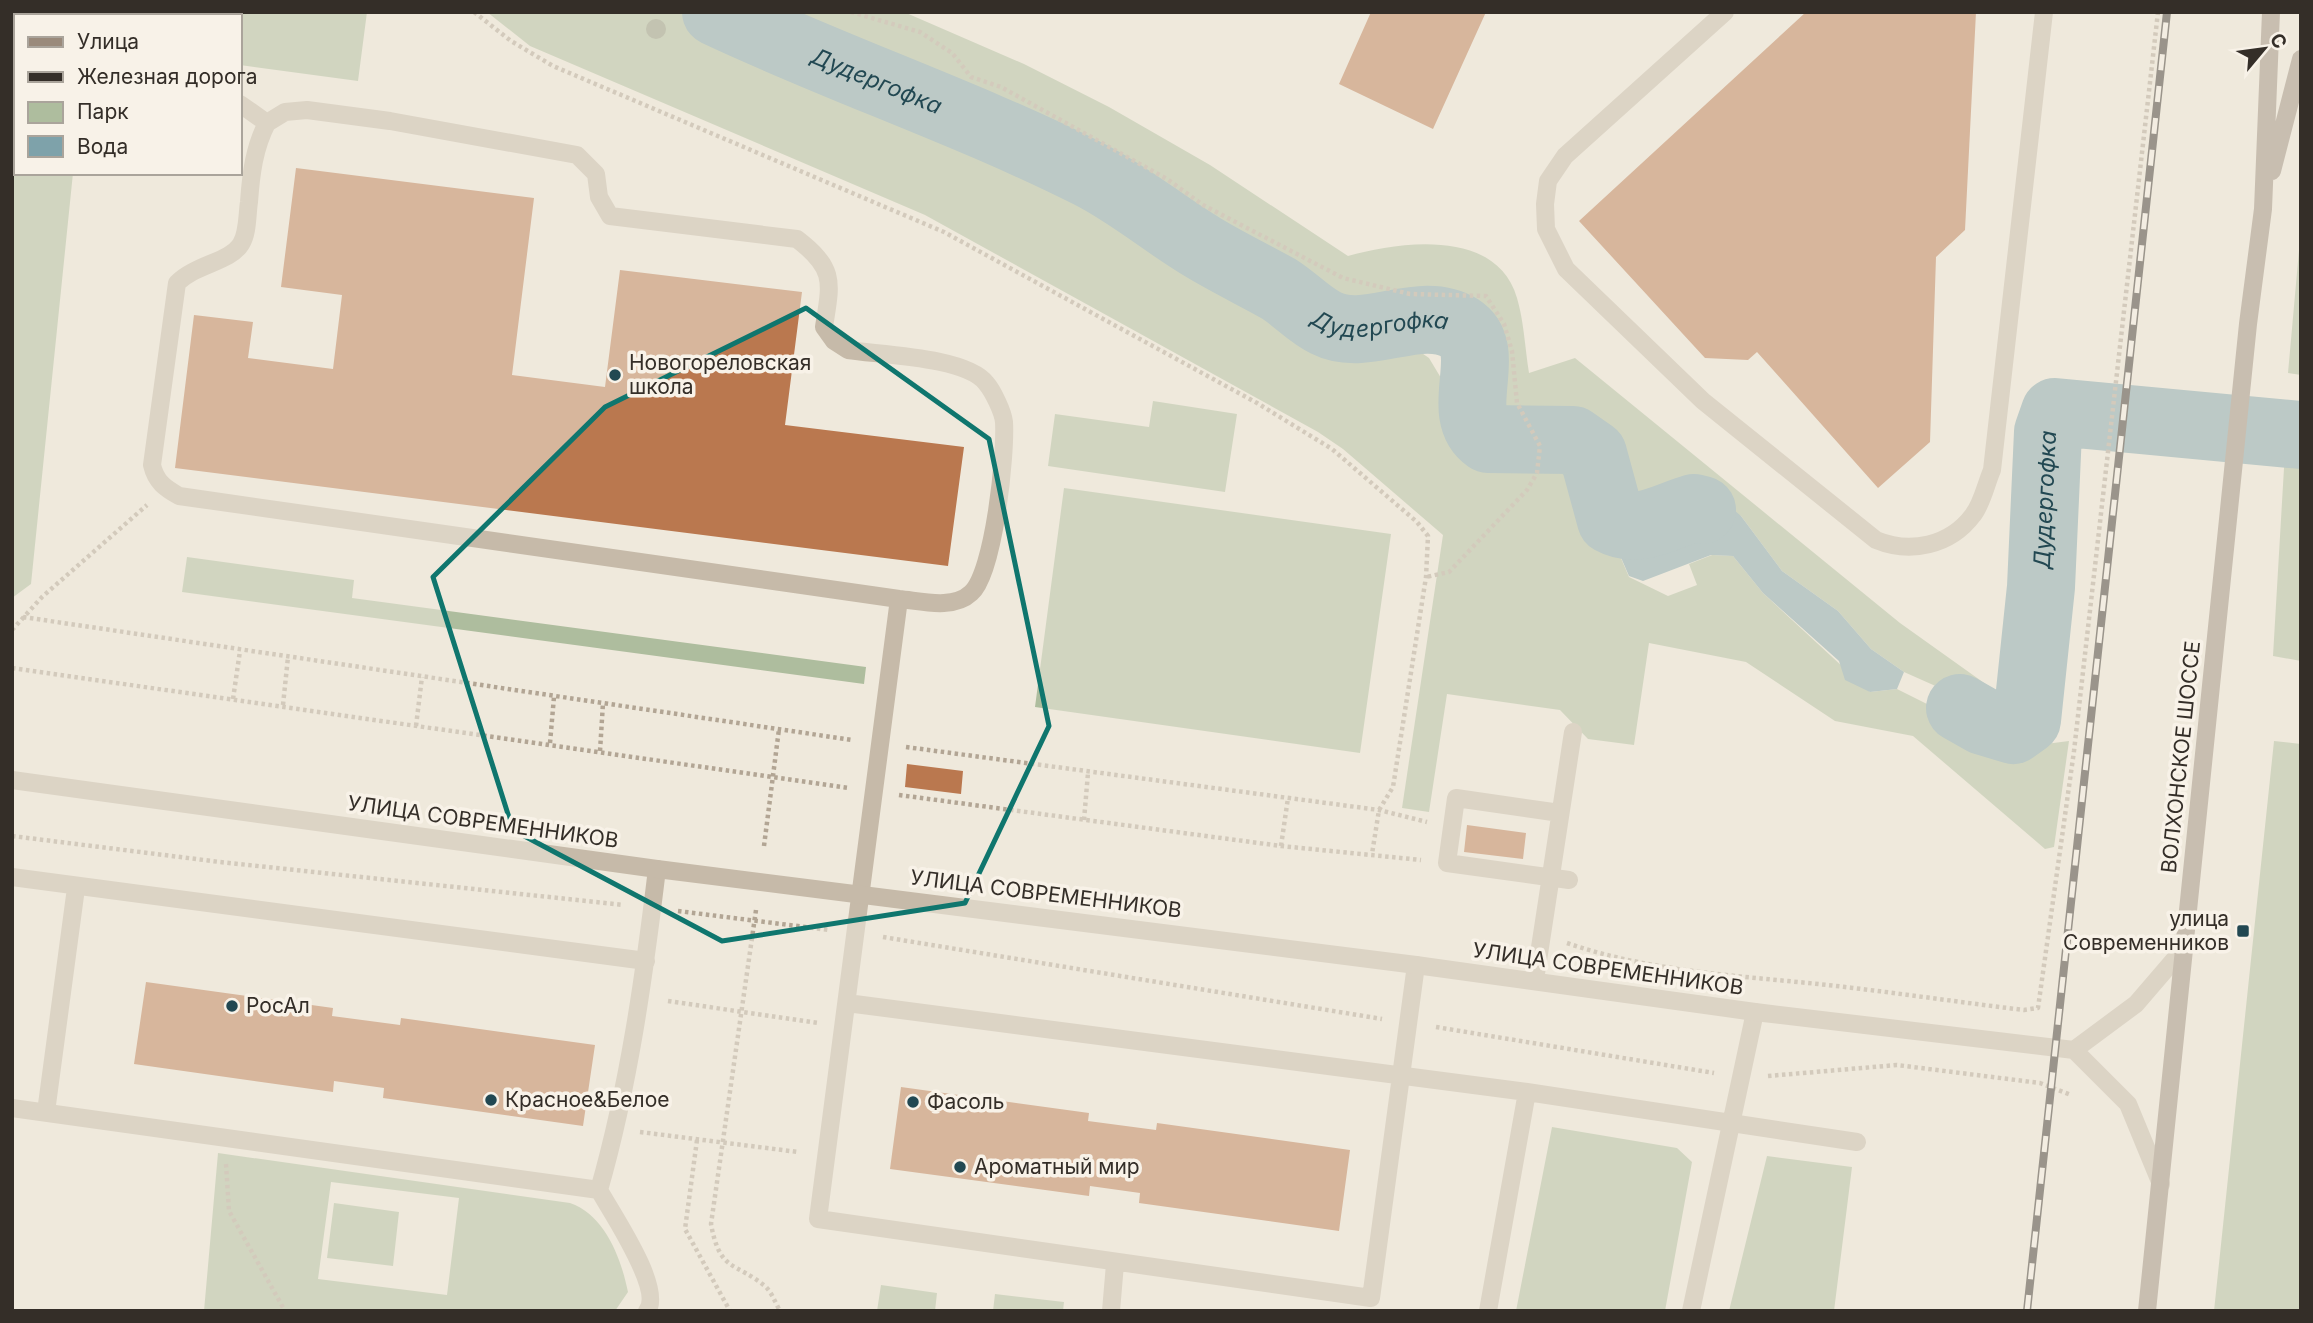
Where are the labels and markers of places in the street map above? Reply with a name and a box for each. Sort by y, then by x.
place label: Новогореловская школа [629,350,812,399]
marker: Новогореловская школа [607,367,623,383]
place label: улица Современников [2063,906,2229,955]
marker: улица Современников [2235,923,2251,939]
place label: РосАл [246,993,310,1018]
marker: РосАл [224,998,240,1014]
place label: Красное&Белое [505,1087,669,1112]
place label: Фасоль [927,1089,1005,1114]
marker: Красное&Белое [483,1092,499,1108]
marker: Фасоль [905,1094,921,1110]
place label: Ароматный мир [974,1154,1140,1179]
marker: Ароматный мир [952,1159,968,1175]

